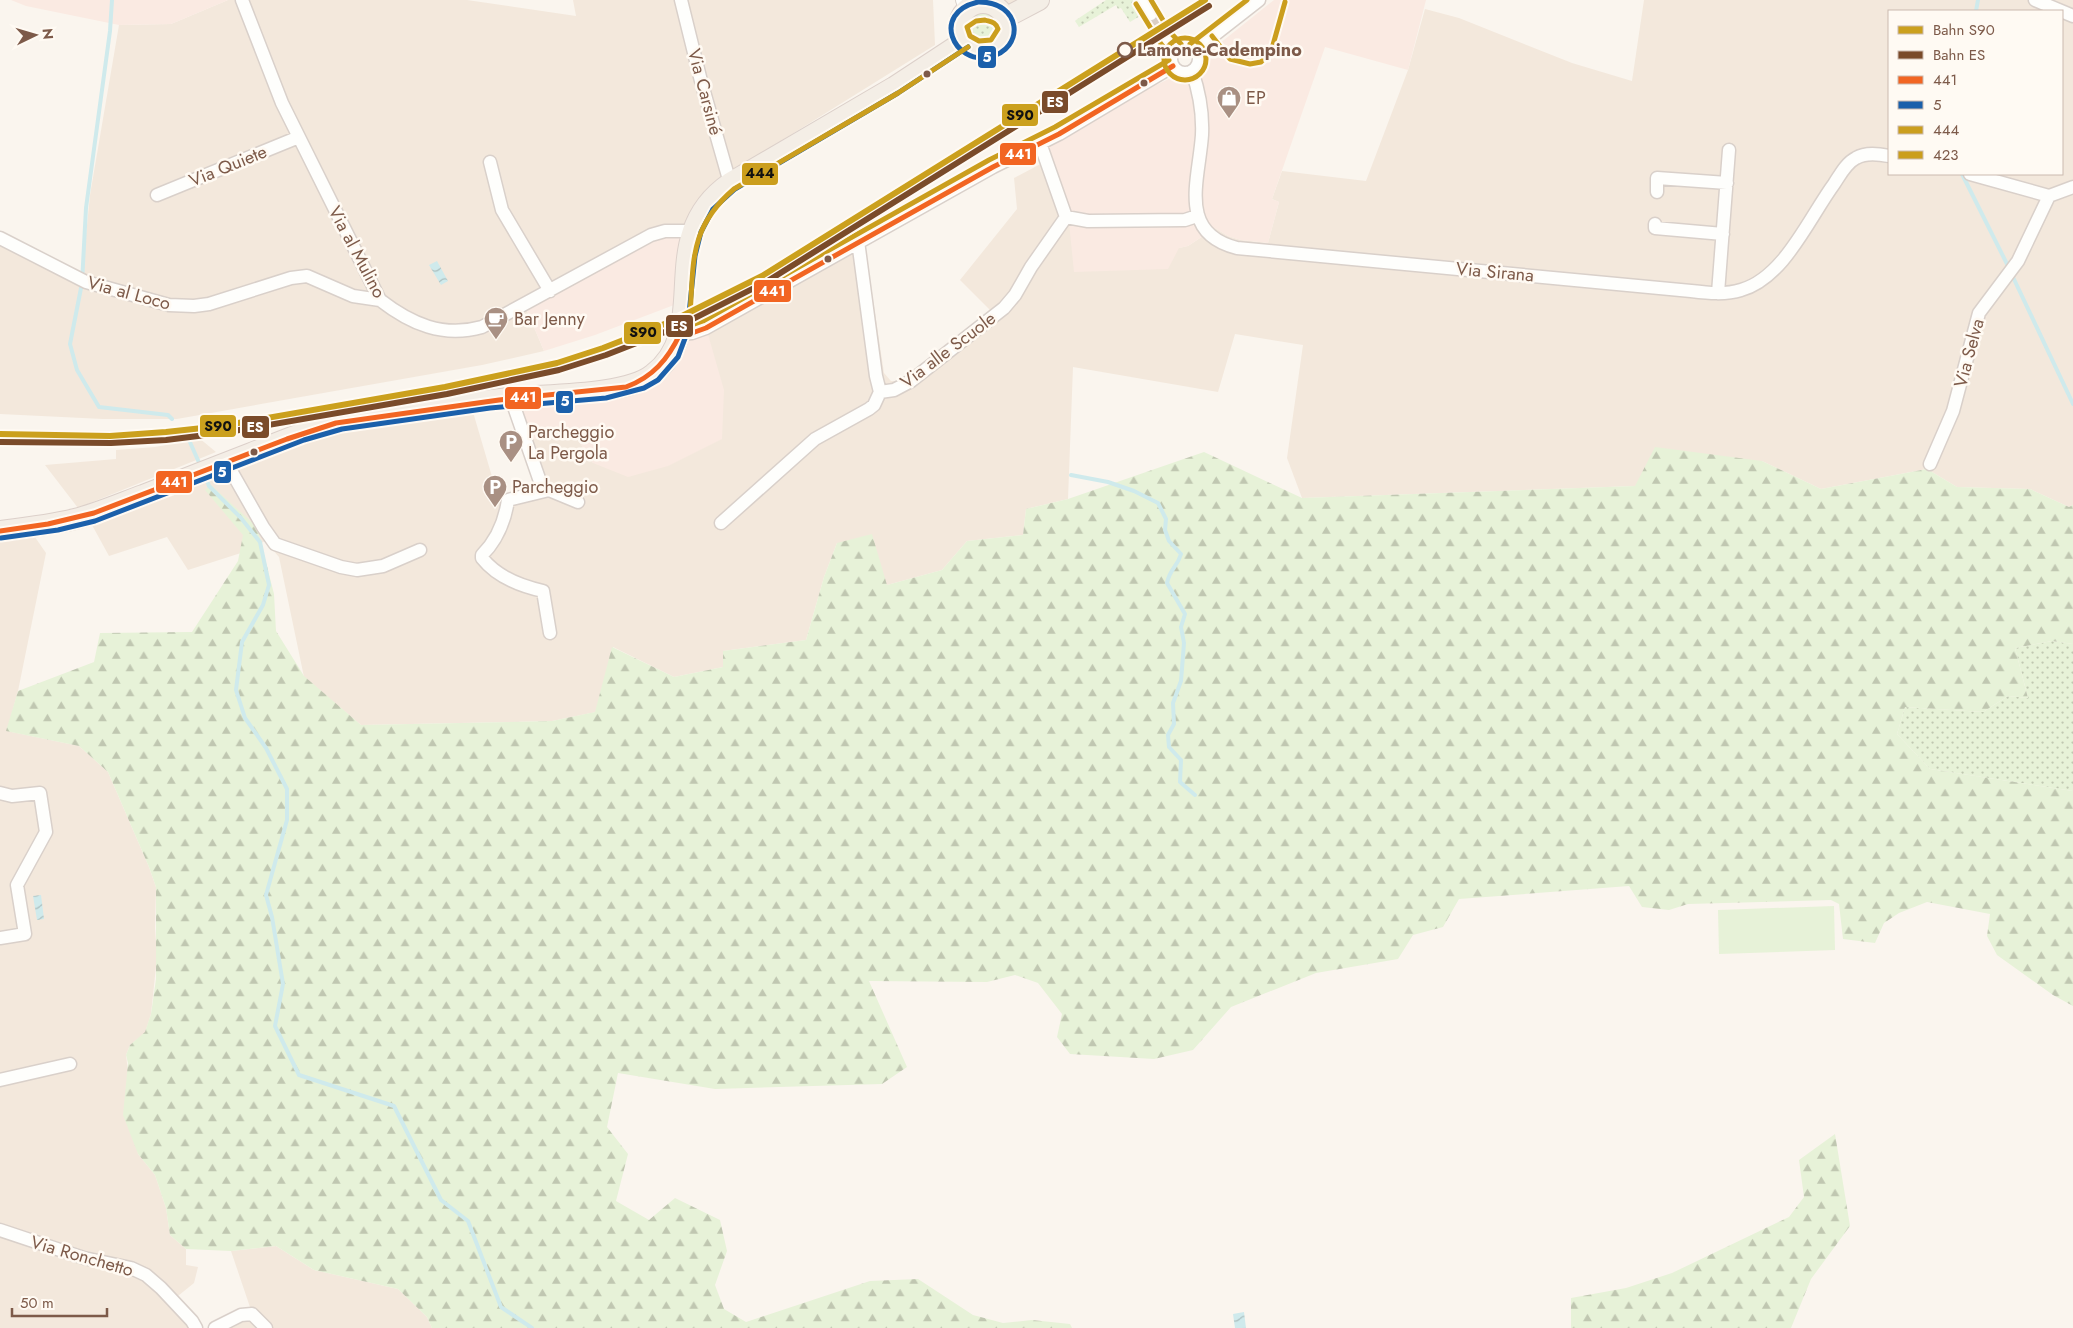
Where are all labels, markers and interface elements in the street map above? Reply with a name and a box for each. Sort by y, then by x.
north arrow [10,10,60,60]
legend [1888,10,2063,175]
text: Bahn S90 [1933,19,1995,41]
text: N [38,27,58,40]
place label: Lamone-Cadempino [1137,37,1302,63]
marker: Lamone-Cadempino [1117,42,1133,58]
text: Bahn ES [1933,44,1985,66]
line badge: 5 [977,45,997,69]
street label: Via Carsiné [681,46,729,138]
text: 5 [982,47,992,67]
unlabelled marker [922,69,932,79]
text: 441 [1933,69,1957,91]
unlabelled marker [1139,78,1149,88]
shop icon: EP [1216,85,1242,119]
place label: EP [1246,85,1266,111]
line badge: ES [1041,90,1069,114]
text: ES [1046,92,1064,112]
text: 5 [1933,94,1941,116]
line badge: S90 [1001,103,1039,127]
text: S90 [1006,105,1034,125]
text: 444 [1933,119,1959,141]
street label: Via Quiete [185,139,271,193]
line badge: 441 [999,142,1037,166]
text: 441 [1005,144,1031,164]
text: 423 [1933,144,1958,166]
line badge: 444 [741,162,779,186]
text: 444 [745,163,775,183]
street label: Via al Mulino [322,201,392,303]
unlabelled marker [823,254,833,264]
street label: Via Sirana [1455,256,1535,288]
street label: Via al Loco [84,269,174,317]
line badge: 441 [753,279,792,303]
text: 441 [759,281,785,301]
street label: Via alle Scuole [895,305,1001,395]
cafe icon: Bar Jenny [483,306,509,340]
place label: Bar Jenny [514,306,585,332]
line badge: ES [665,314,694,338]
text: ES [670,316,688,336]
street label: Via Selva [1947,316,1991,390]
line badge: S90 [623,321,662,345]
text: S90 [629,322,657,342]
line badge: 441 [504,386,542,410]
text: 441 [510,387,536,407]
line badge: 5 [555,390,574,414]
text: 5 [560,391,570,411]
line badge: S90 [199,414,237,438]
line badge: ES [241,415,270,439]
text: S90 [204,416,232,436]
text: ES [246,417,264,437]
place label: Parcheggio La Pergola [528,419,614,466]
parking icon: Parcheggio La Pergola [498,429,524,463]
unlabelled marker [249,447,259,457]
line badge: 5 [213,460,232,484]
text: 5 [217,462,227,482]
line badge: 441 [155,470,193,494]
text: 441 [161,472,187,492]
parking icon: Parcheggio [482,474,508,508]
place label: Parcheggio [512,474,598,500]
street label: Via Ronchetto [28,1229,137,1283]
scale bar [12,1286,108,1318]
text: 50 m [20,1292,54,1314]

